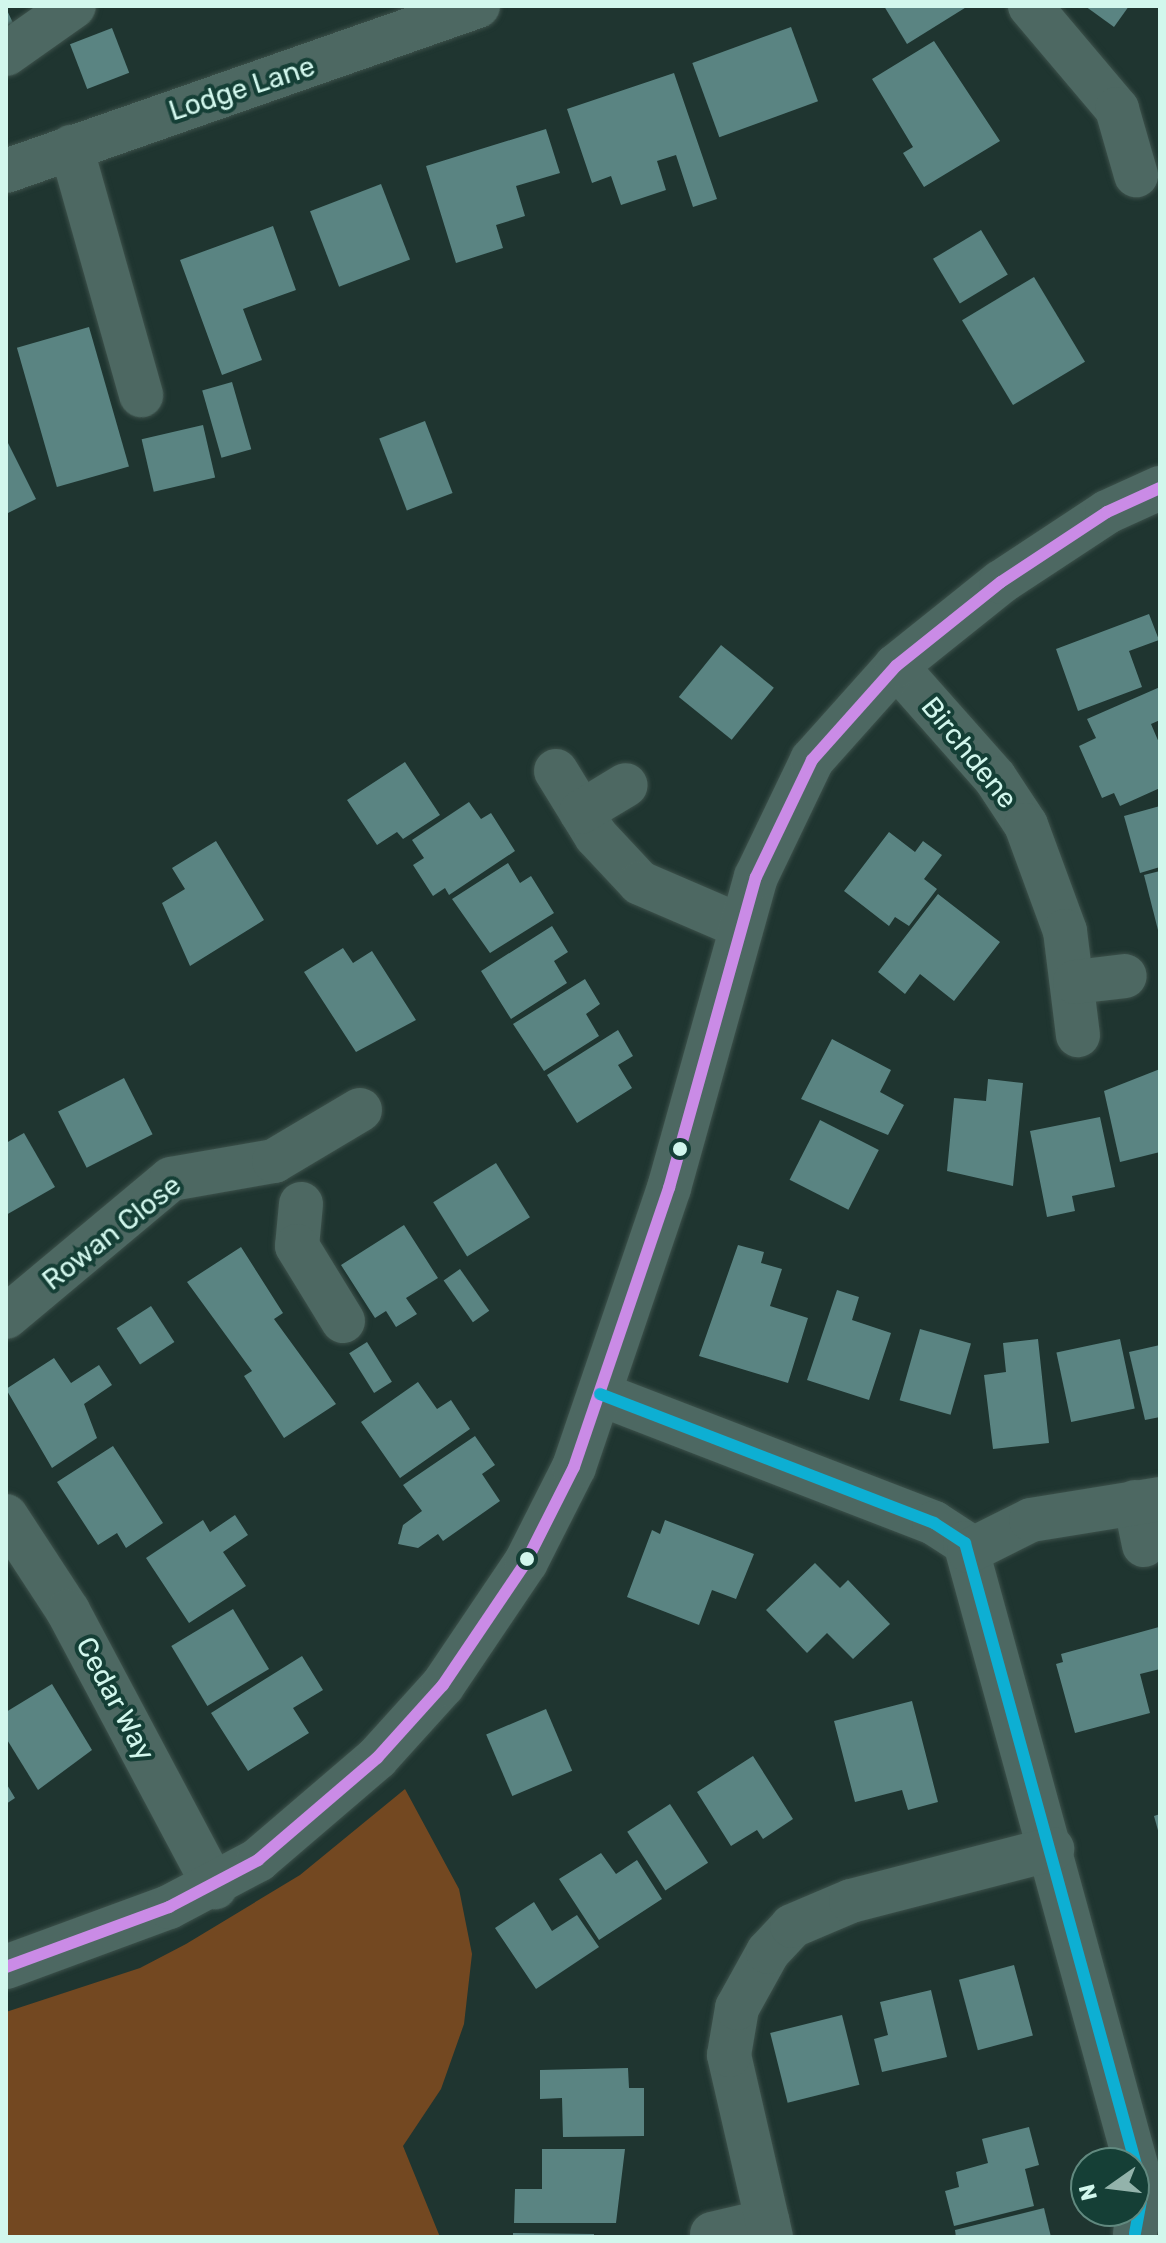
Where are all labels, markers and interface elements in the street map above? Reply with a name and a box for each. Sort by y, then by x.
street label: Lodge Lane [165,50,319,128]
street label: Birchdene [914,691,1024,815]
unlabelled marker [672,1141,688,1157]
street label: Rowan Close [36,1168,188,1298]
unlabelled marker [519,1551,535,1567]
street label: Cedar Way [68,1631,162,1767]
north arrow [1070,2147,1150,2227]
text: N [1073,2182,1103,2203]

